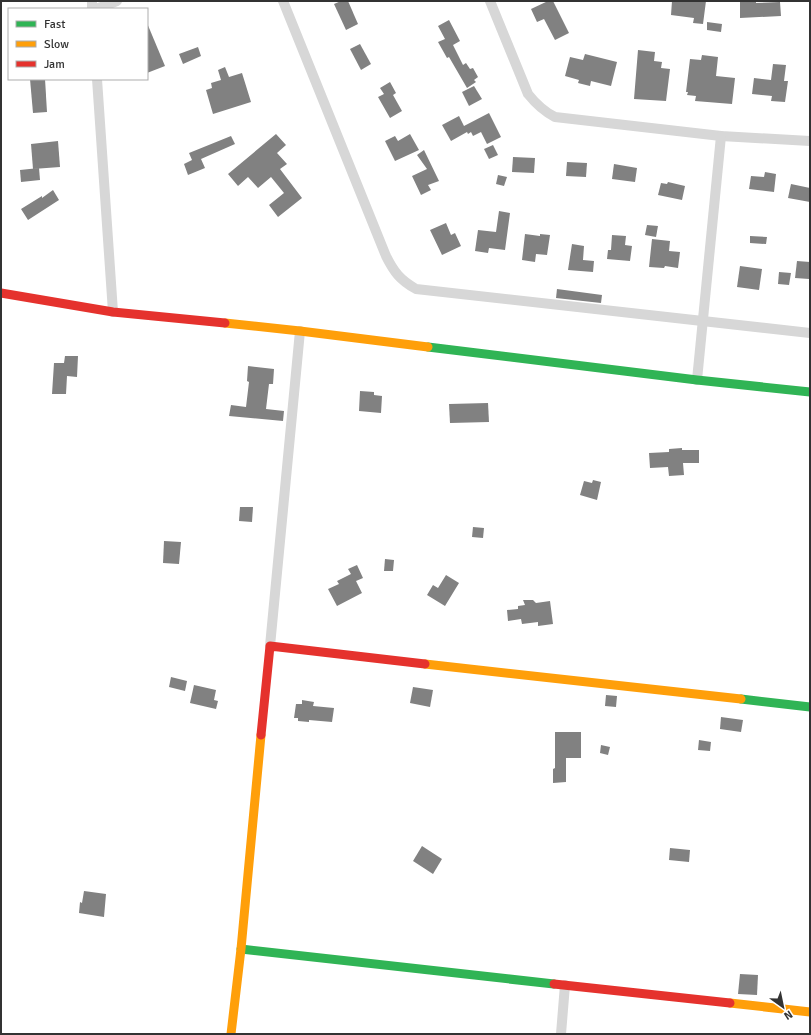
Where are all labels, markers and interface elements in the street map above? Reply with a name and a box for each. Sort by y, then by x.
legend [8,8,148,80]
text: Fast [44,17,65,32]
text: Slow [44,37,69,52]
text: Jam [44,57,65,72]
north arrow [763,987,803,1027]
text: N [781,1007,795,1023]

